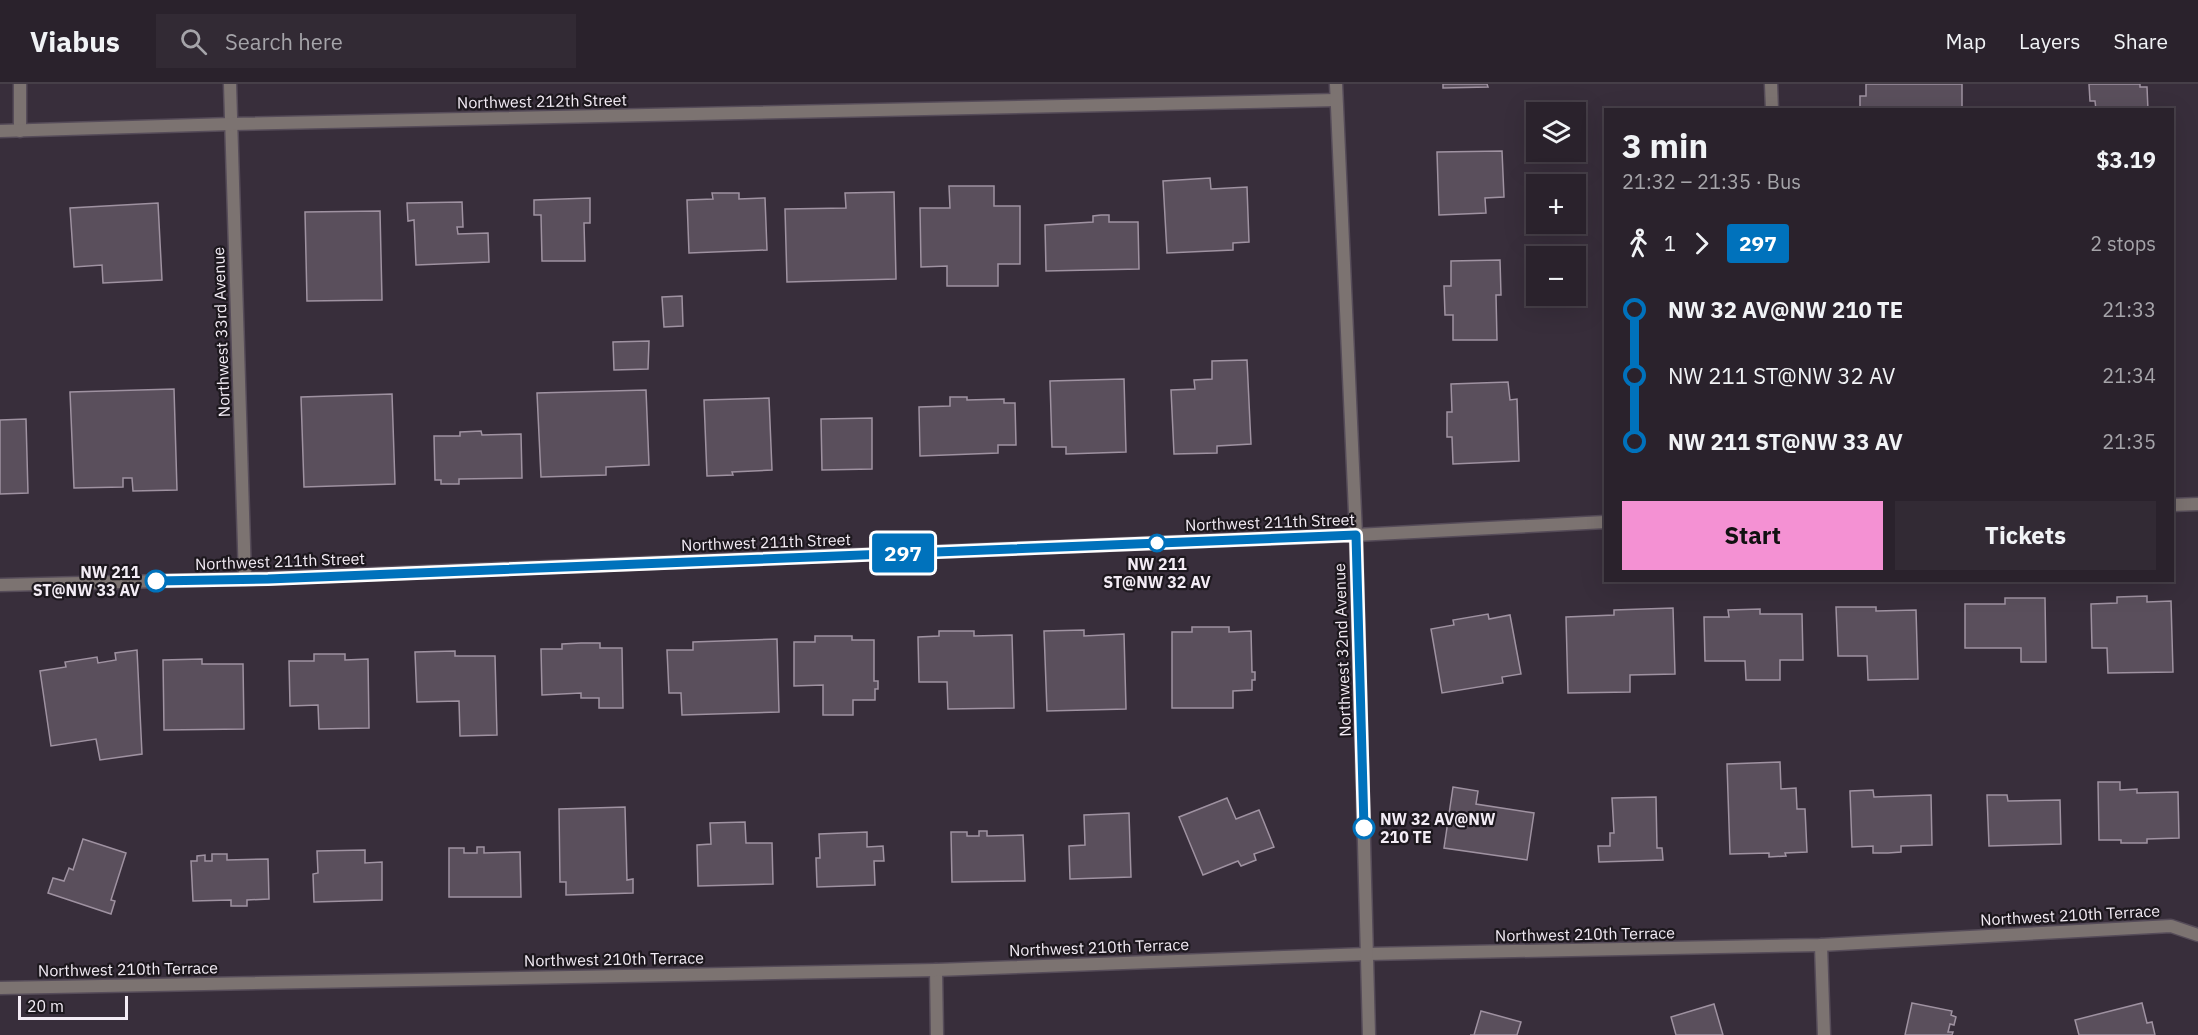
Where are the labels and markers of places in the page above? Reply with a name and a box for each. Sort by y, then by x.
marker: NW 211 ST@NW 32 AV [1148,534,1166,552]
place label: NW 211 ST@NW 32 AV [1103,554,1211,592]
place label: NW 211 ST@NW 33 AV [33,562,141,600]
marker: NW 211 ST@NW 33 AV [145,570,167,592]
place label: NW 32 AV@NW 210 TE [1380,809,1496,847]
marker: NW 32 AV@NW 210 TE [1353,817,1375,839]

